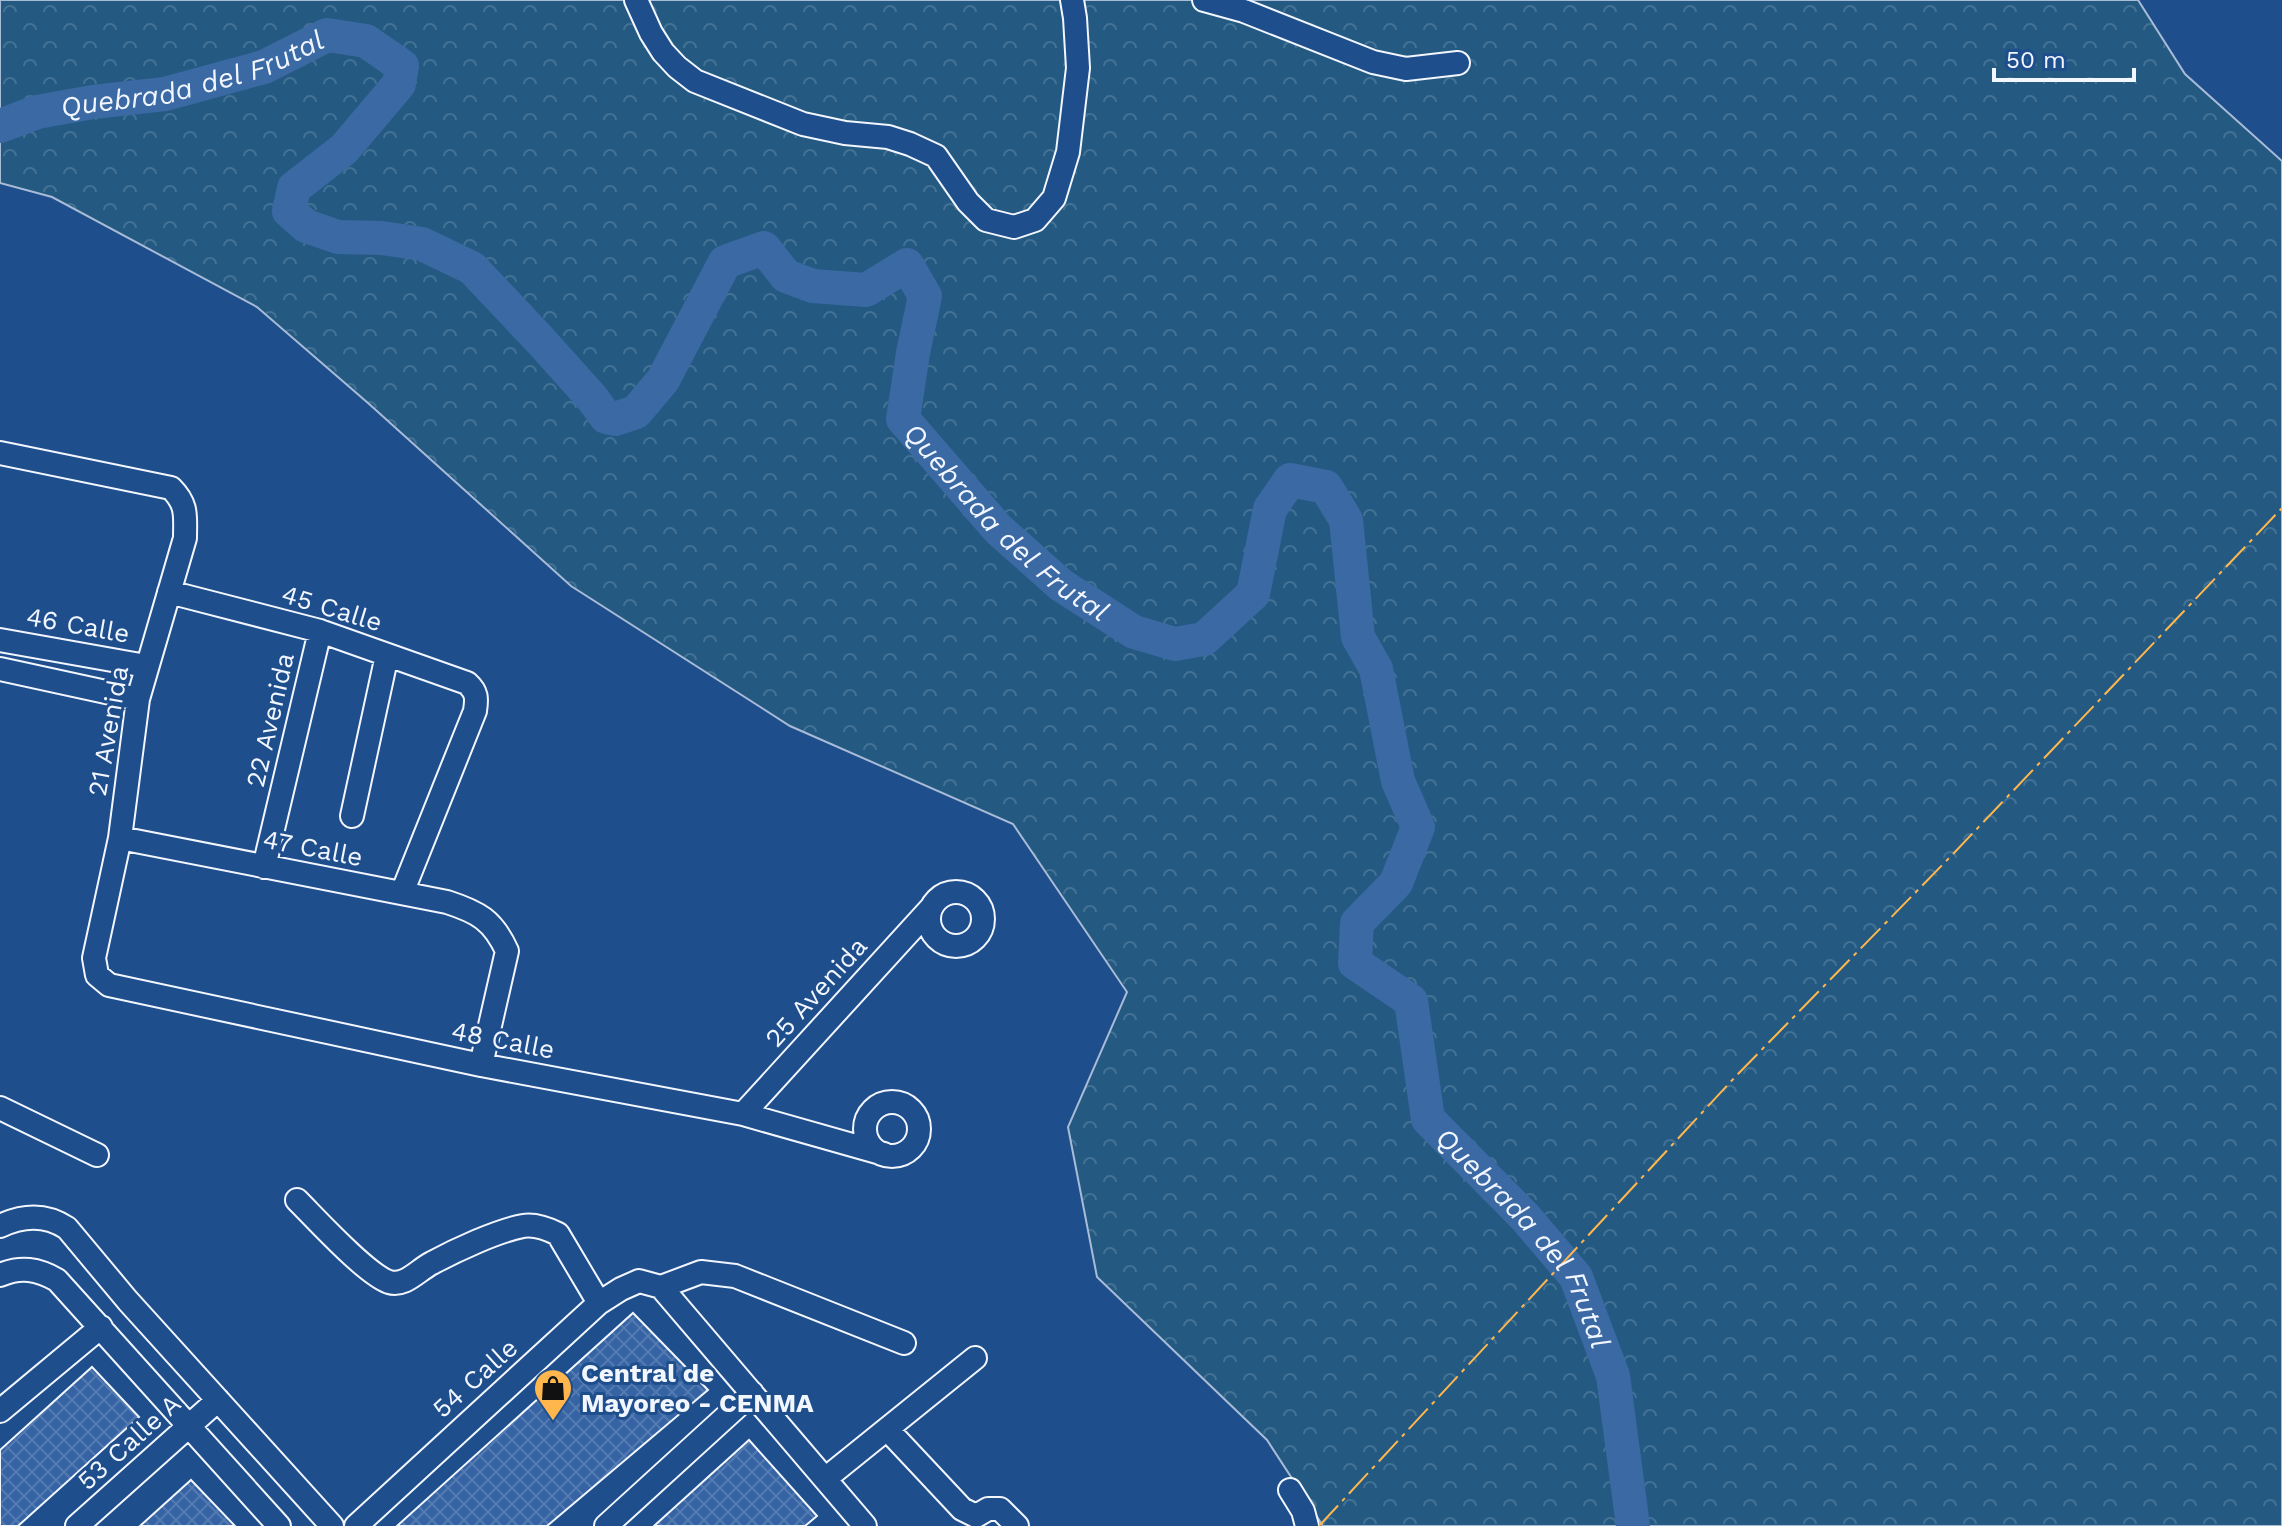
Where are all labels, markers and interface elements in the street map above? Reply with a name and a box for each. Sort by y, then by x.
water label: Quebrada del Frutal [58,23,329,124]
scale bar [1994,32,2134,82]
text: 50 m [2006,46,2066,74]
water label: Quebrada del Frutal [897,416,1115,628]
street label: 45 Calle [278,579,386,637]
street label: 46 Calle [24,601,132,649]
street label: 22 Avenida [240,650,300,790]
street label: 21 Avenida [82,663,134,799]
street label: 47 Calle [261,824,365,872]
street label: 25 Avenida [759,931,873,1053]
street label: 48 Calle [449,1015,557,1065]
water label: Quebrada del Frutal [1429,1121,1618,1353]
street label: 54 Calle [427,1332,523,1424]
place label: Central de Mayoreo - CENMA [581,1358,814,1418]
shop icon: Central de Mayoreo - CENMA [532,1367,574,1422]
street label: 53 Calle A [72,1388,186,1496]

